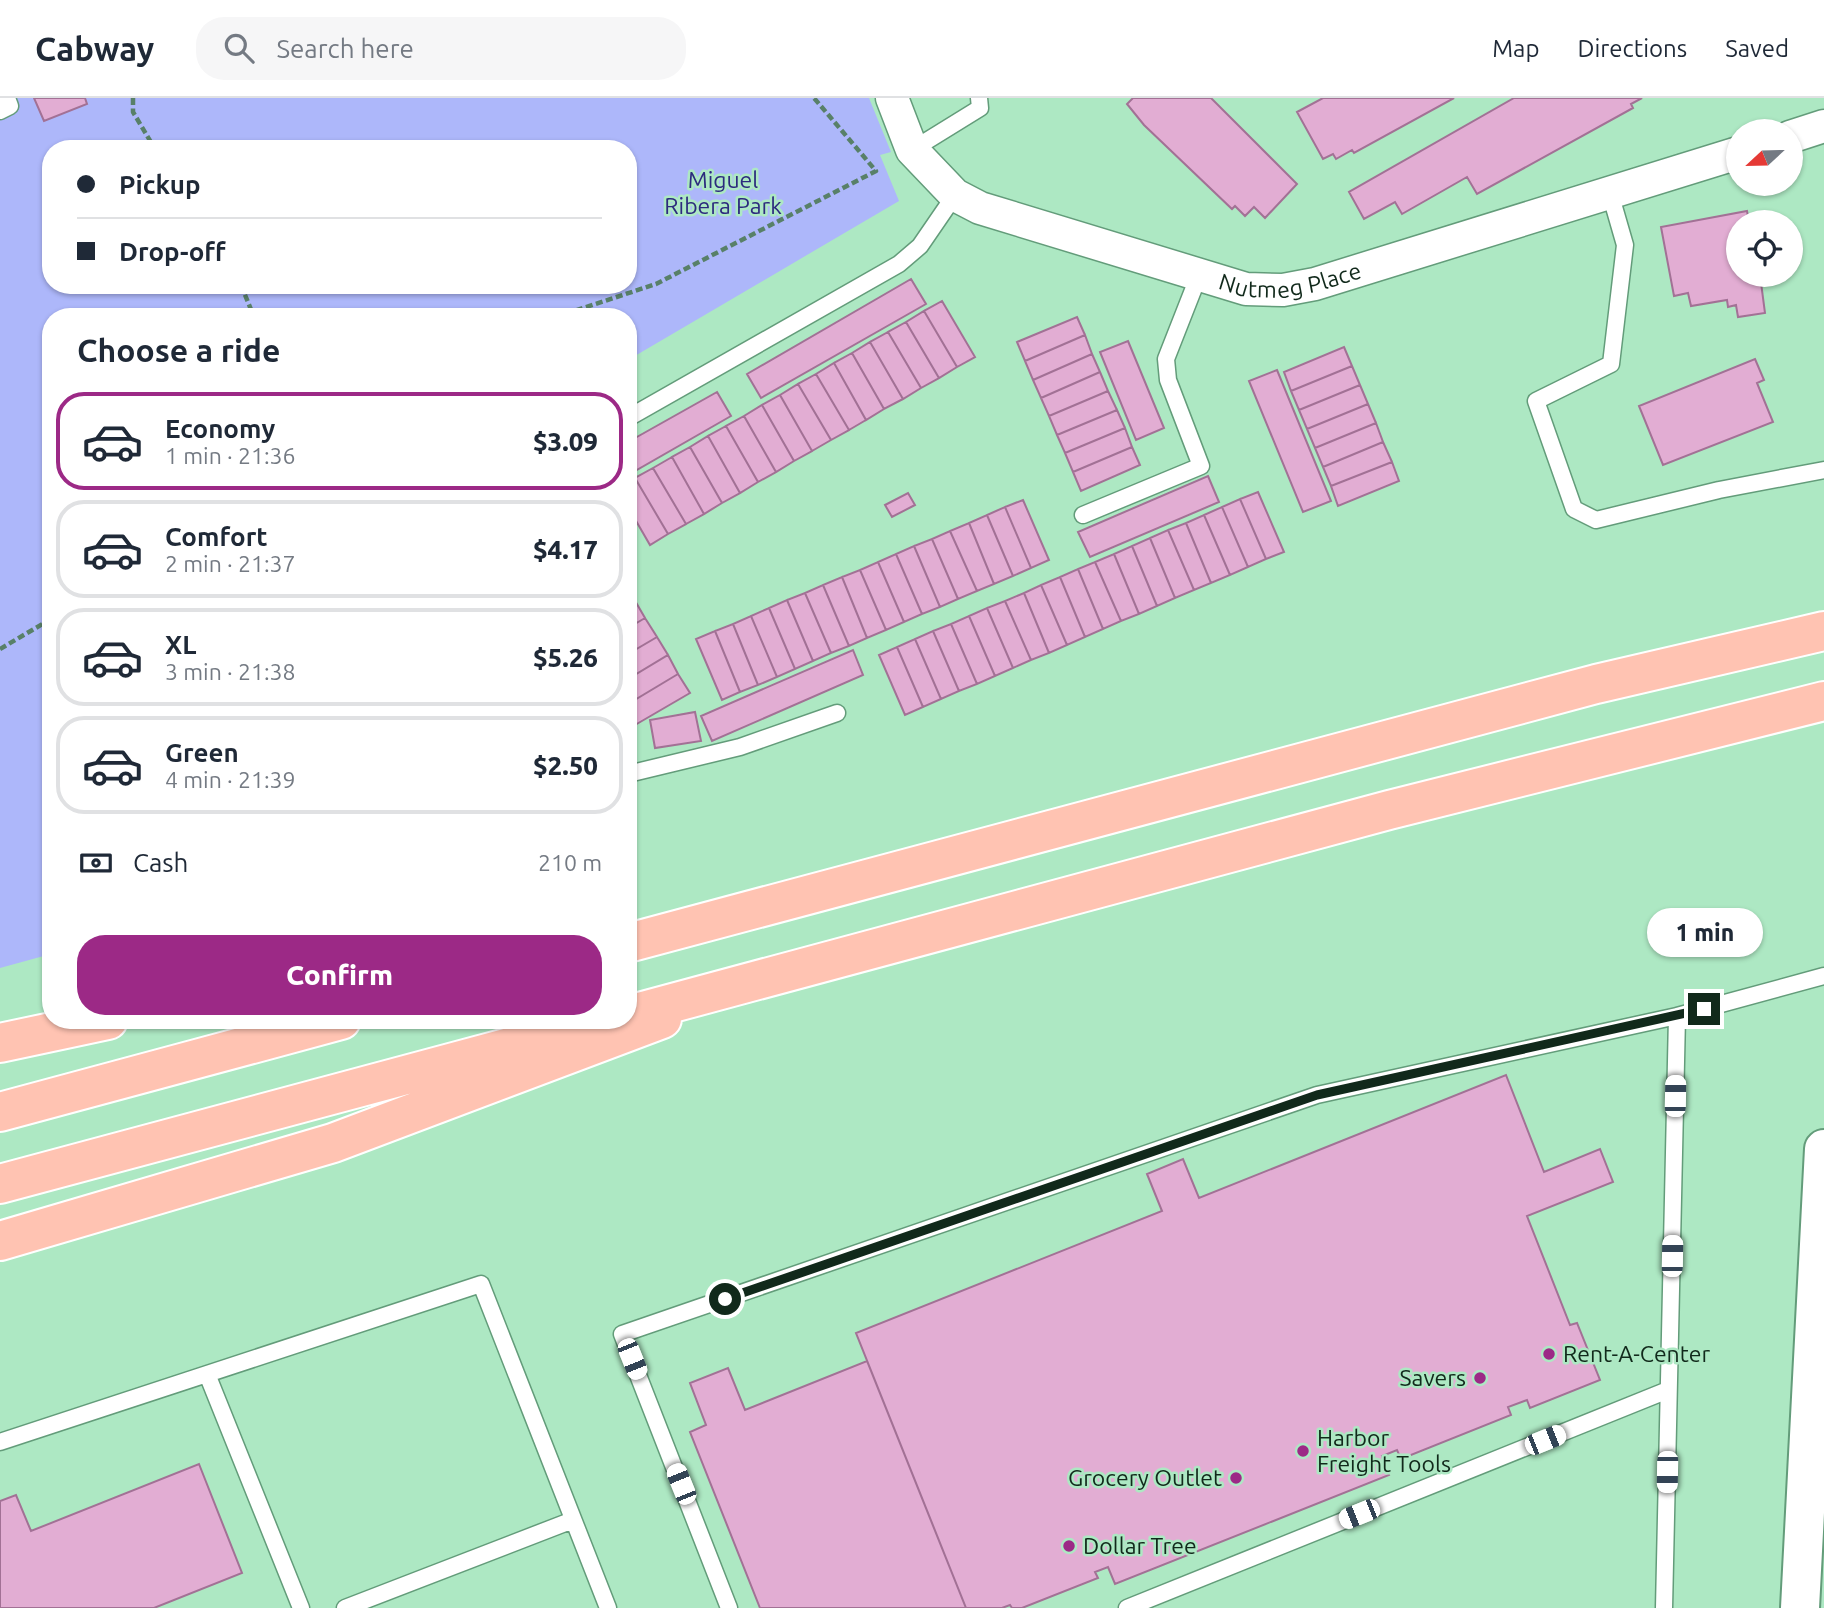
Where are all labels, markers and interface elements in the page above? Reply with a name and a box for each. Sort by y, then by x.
search box [196,17,686,80]
icon: search [220,29,258,67]
text: Cabway [35,30,154,67]
text: Search here [276,34,414,63]
text: Map [1492,35,1539,62]
text: Directions [1577,35,1687,62]
text: Saved [1725,35,1789,62]
north arrow [1726,119,1802,196]
map controls [1726,119,1803,287]
park label: Miguel Ribera Park [664,167,782,218]
text: Pickup [119,170,201,199]
button: locate [1726,210,1803,287]
text: Drop-off [119,237,226,266]
street label: Nutmeg Place [1216,258,1364,303]
text: Choose a ride [77,332,280,368]
icon: car [81,410,144,473]
text: Economy [165,414,275,443]
text: $3.09 [533,427,598,456]
text: 1 min · 21:36 [165,443,296,468]
icon: car [81,518,144,581]
text: Comfort [165,522,268,551]
text: $4.17 [533,535,598,564]
text: 2 min · 21:37 [165,551,296,576]
icon: car [81,626,144,689]
text: XL [165,630,196,659]
text: $5.26 [533,643,598,672]
text: 3 min · 21:38 [165,659,296,684]
icon: car [81,734,144,797]
text: Green [165,738,239,767]
text: $2.50 [533,751,598,780]
text: 4 min · 21:39 [165,767,296,792]
icon: cash [77,844,115,882]
text: Cash [133,848,188,877]
text: 210 m [538,850,602,875]
callout: 1 min [1646,908,1762,956]
text: 1 min [1676,920,1734,945]
button: Confirm [77,935,602,1015]
route end [1688,993,1720,1025]
car [1665,1075,1686,1117]
car [1662,1235,1683,1277]
route start [709,1283,741,1315]
car [615,1336,650,1382]
place label: Rent-A-Center [1563,1341,1710,1366]
marker: Rent-A-Center [1541,1346,1557,1362]
place label: Savers [1400,1365,1466,1390]
marker: Savers [1472,1370,1488,1386]
car [1522,1422,1569,1458]
place label: Harbor Freight Tools [1317,1425,1451,1476]
marker: Harbor Freight Tools [1295,1443,1311,1459]
car [1657,1451,1678,1493]
car [664,1461,699,1507]
place label: Grocery Outlet [1068,1465,1222,1490]
marker: Grocery Outlet [1228,1470,1244,1486]
car [1336,1496,1383,1532]
place label: Dollar Tree [1083,1533,1197,1558]
marker: Dollar Tree [1061,1538,1077,1554]

